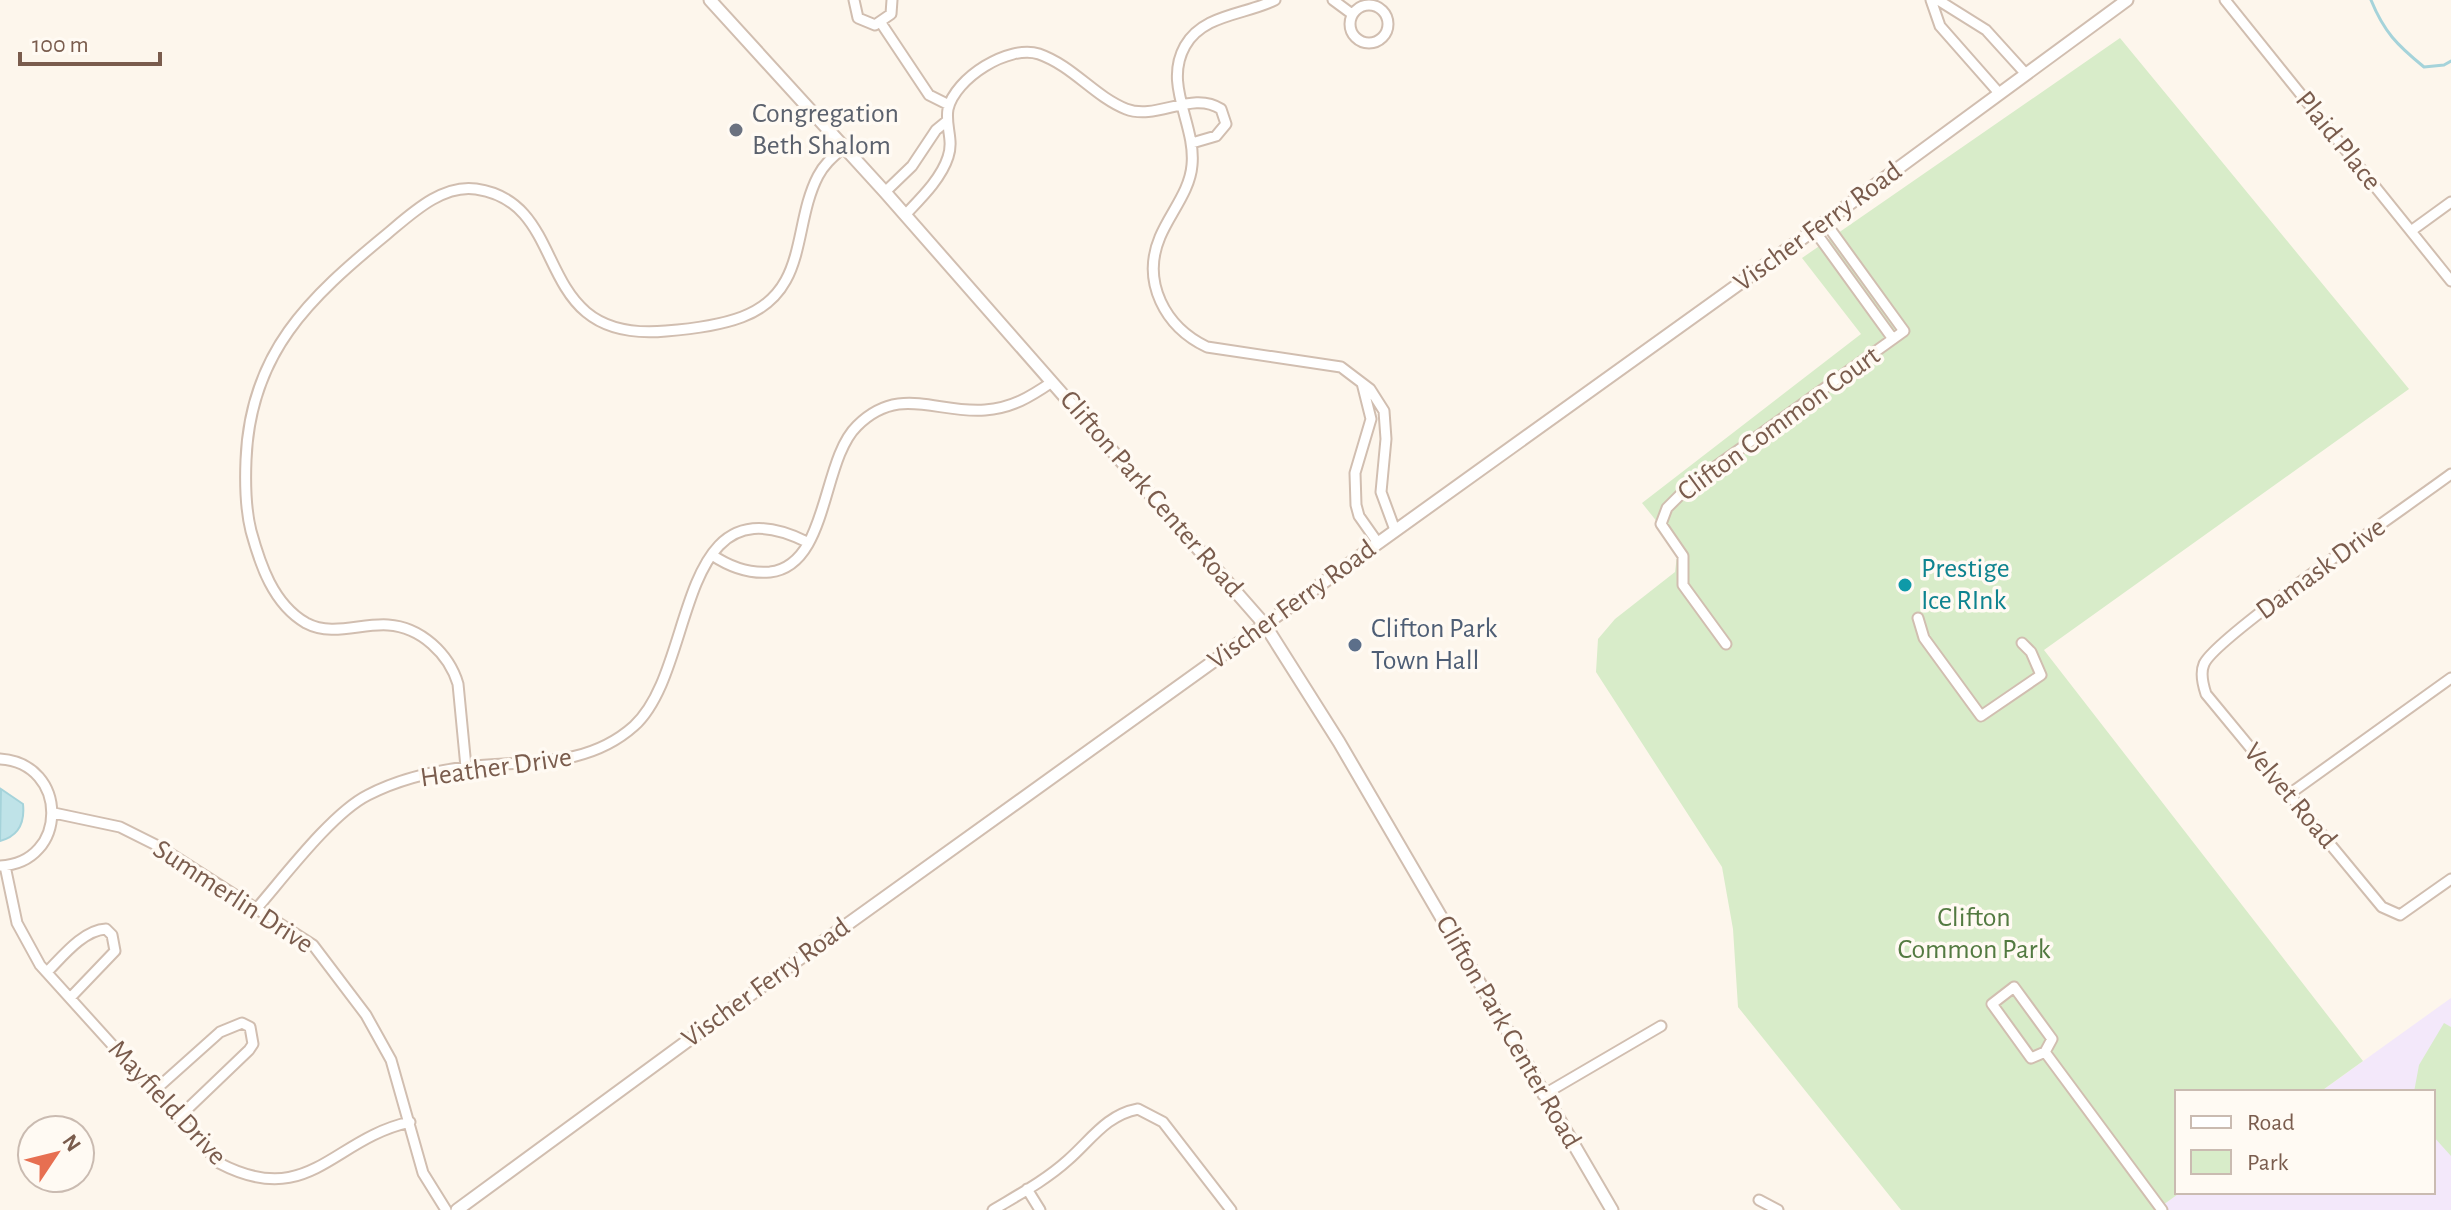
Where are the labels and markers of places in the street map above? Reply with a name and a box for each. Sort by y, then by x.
place label: Congregation Beth Shalom [752,100,899,160]
marker: Congregation Beth Shalom [727,121,745,139]
place label: Prestige Ice RInk [1921,555,2010,615]
marker: Prestige Ice RInk [1896,576,1914,594]
place label: Clifton Park Town Hall [1371,615,1498,675]
marker: Clifton Park Town Hall [1346,636,1364,654]

